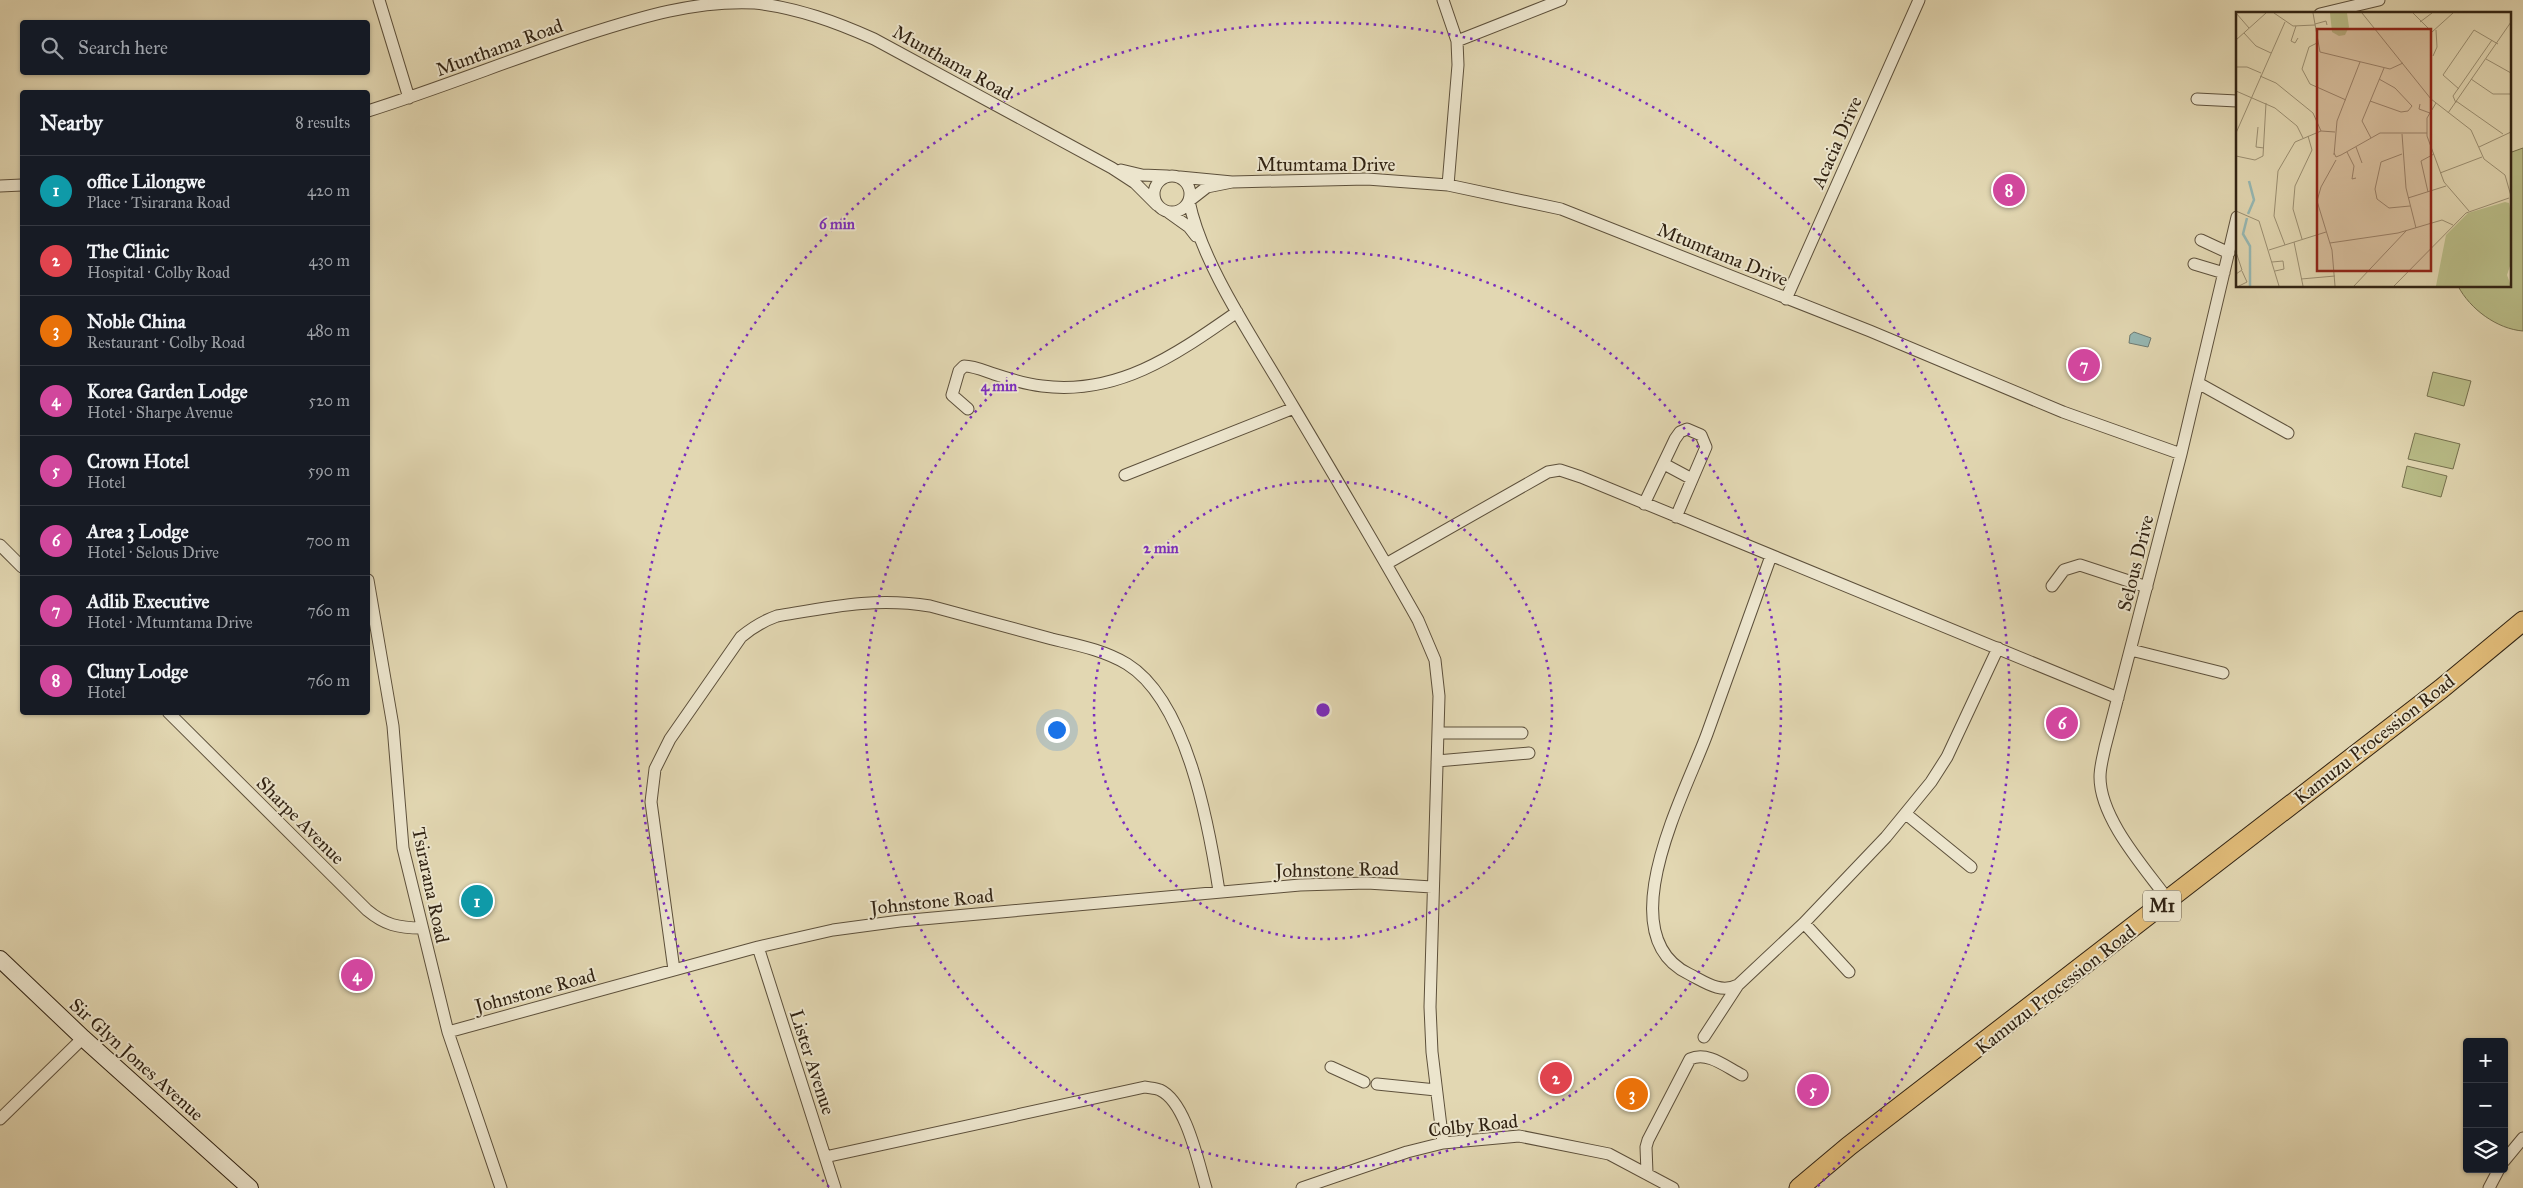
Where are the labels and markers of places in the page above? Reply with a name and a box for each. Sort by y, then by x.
pin: 8 [1993,171,2025,209]
pin: 7 [2068,346,2100,384]
centre of rings [1314,701,1332,719]
pin: 6 [2046,704,2078,742]
pin: 1 [461,882,493,920]
pin: 4 [341,956,373,994]
pin: 2 [1540,1059,1572,1097]
pin: 5 [1797,1071,1829,1109]
pin: 3 [1616,1075,1648,1113]

